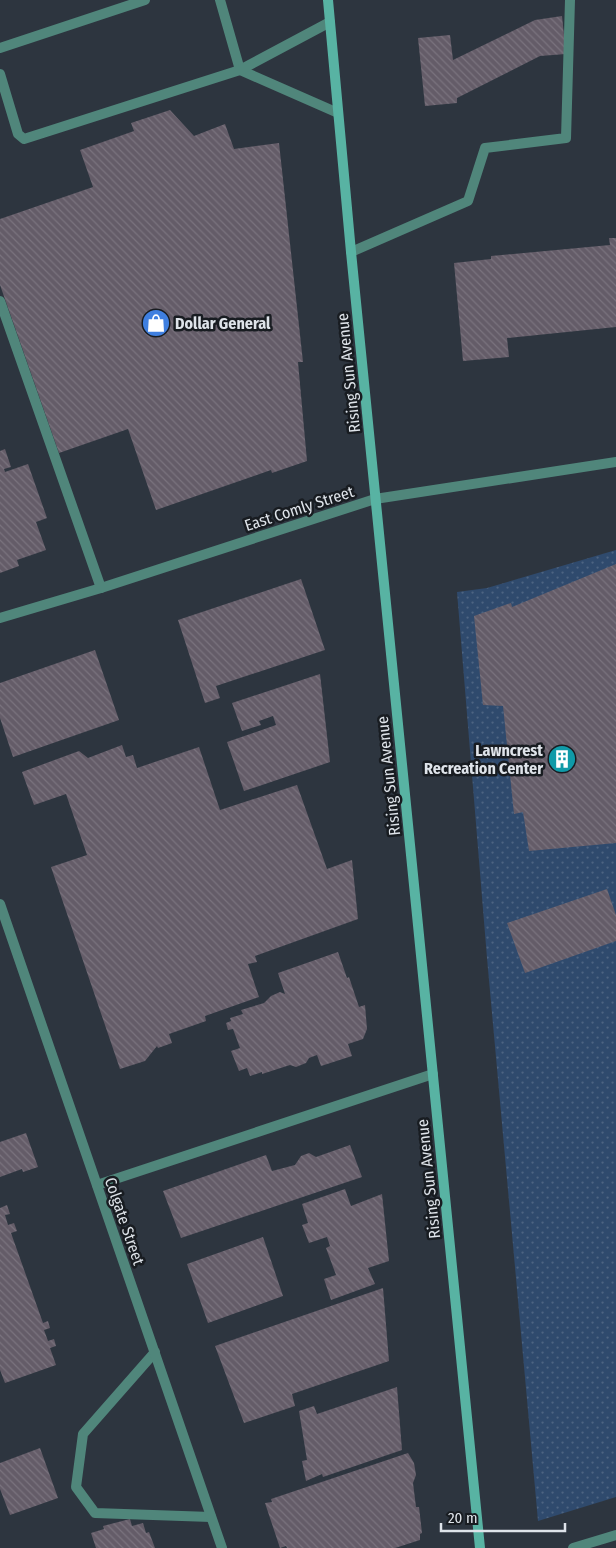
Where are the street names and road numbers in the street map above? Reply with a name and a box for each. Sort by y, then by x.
street label: Rising Sun Avenue [333,312,364,434]
street label: East Comly Street [242,482,357,535]
street label: Rising Sun Avenue [373,715,404,837]
street label: Rising Sun Avenue [413,1118,444,1240]
street label: Colgate Street [101,1175,149,1268]

